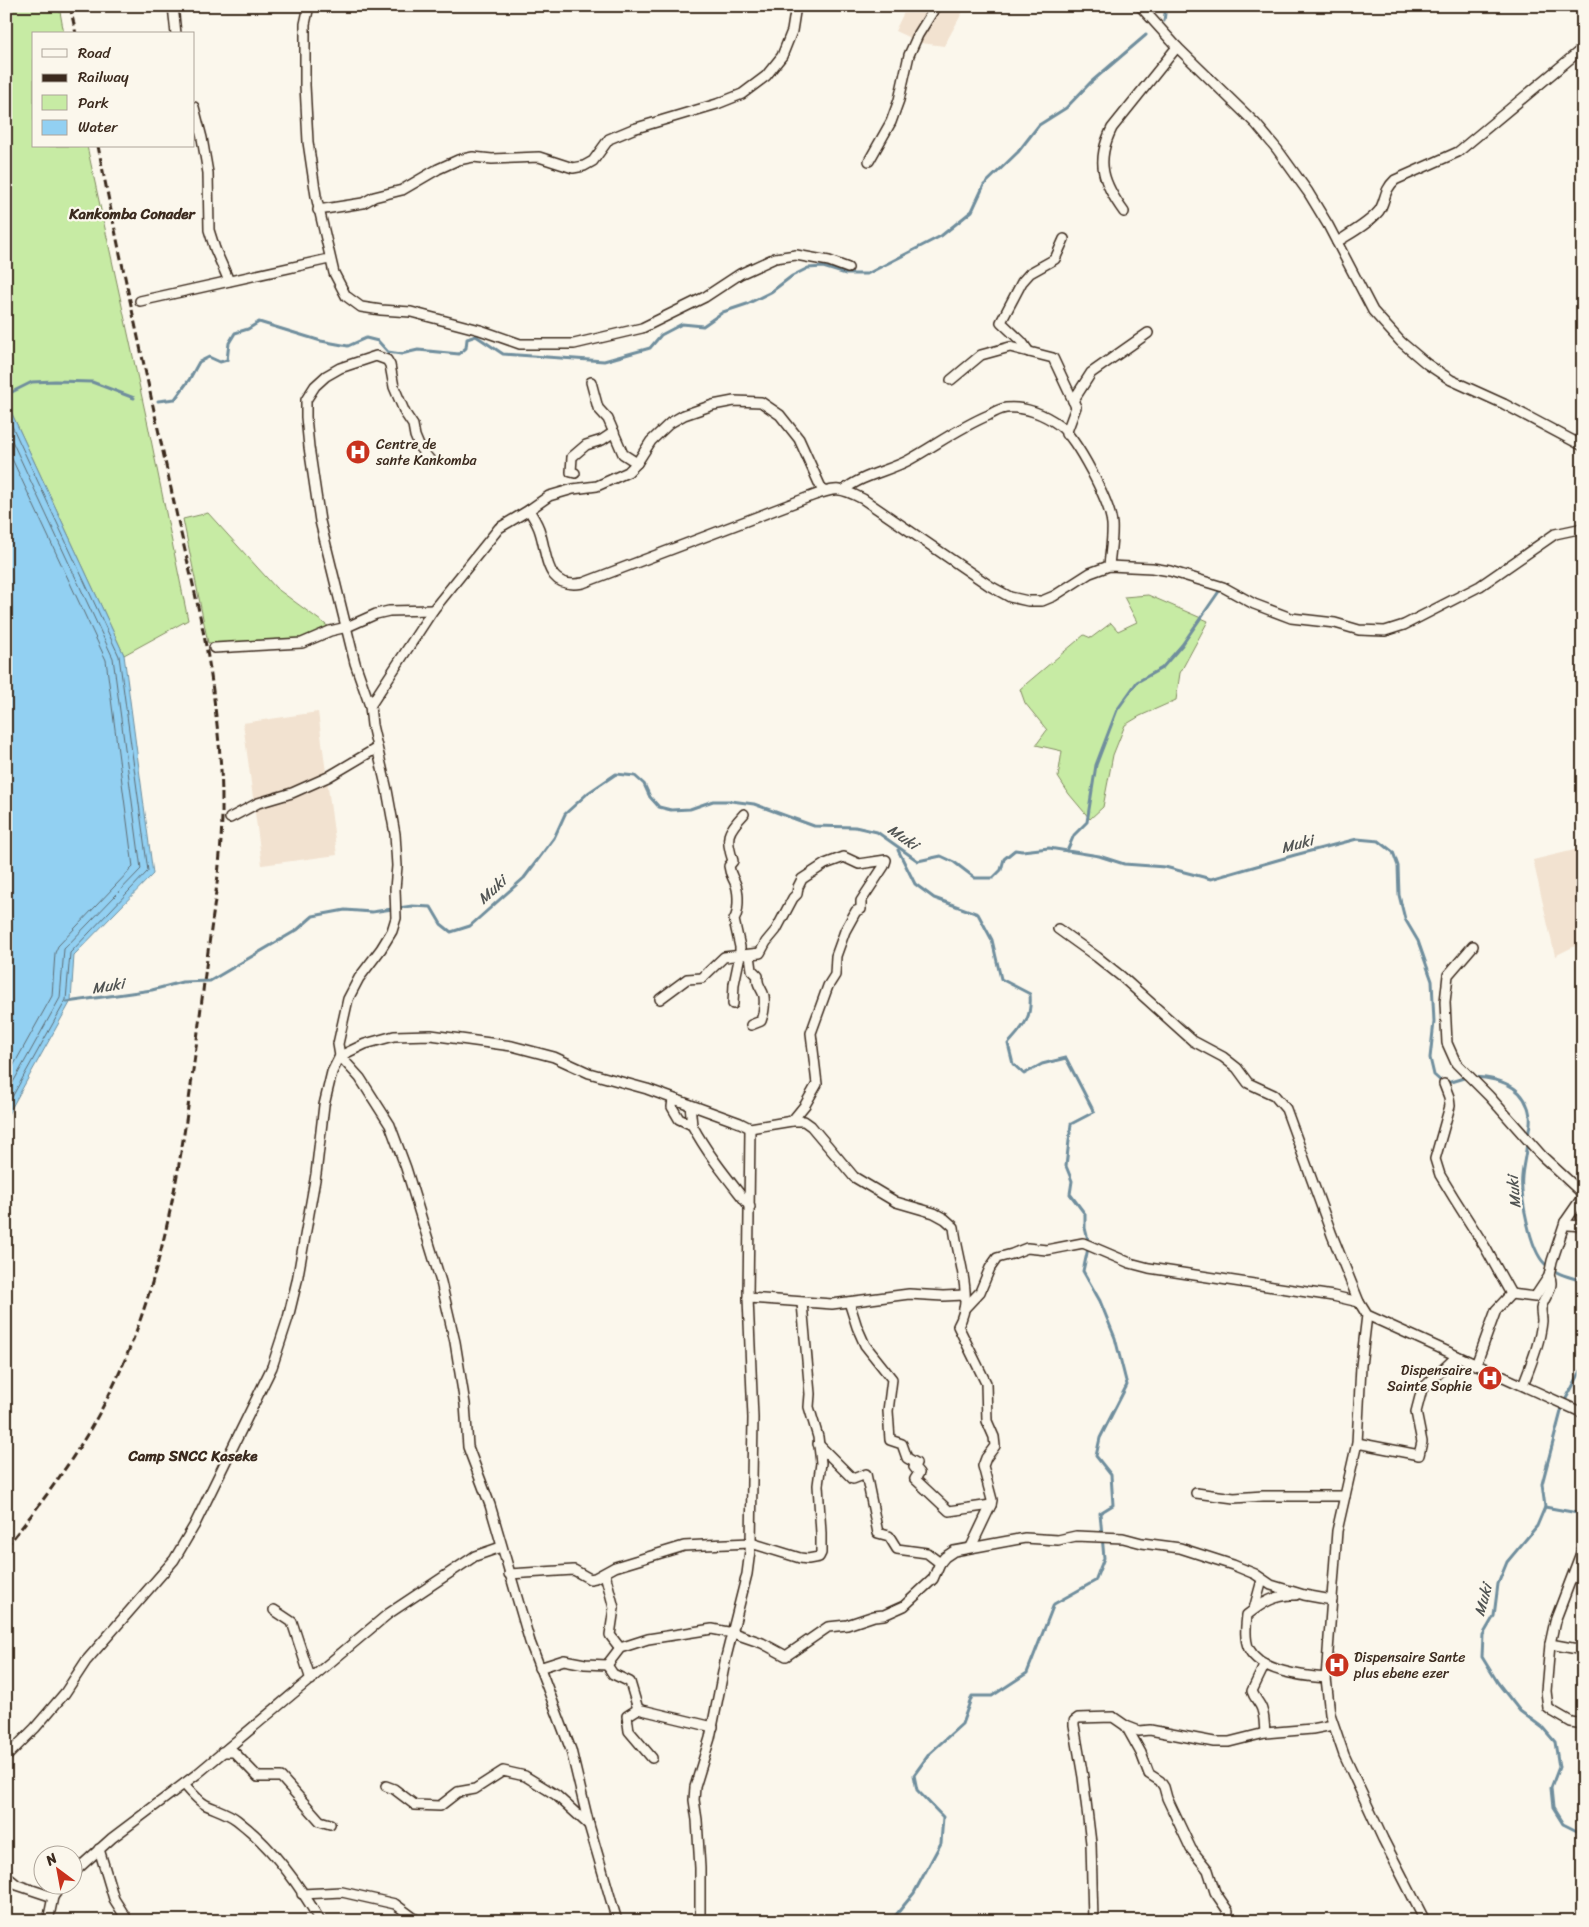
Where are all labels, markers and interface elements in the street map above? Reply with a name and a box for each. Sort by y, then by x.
legend [32,32,195,148]
text: Road [78,40,111,66]
text: Railway [78,64,129,90]
text: Park [78,90,109,116]
text: Water [78,114,118,140]
district label: Kankomba Conader [68,201,197,227]
place label: Centre de sante Kankomba [375,432,478,473]
hospital icon: Centre de sante Kankomba [345,439,371,465]
water label: Muki [882,817,926,859]
water label: Muki [1278,827,1319,861]
water label: Muki [471,868,515,911]
water label: Muki [90,970,129,1001]
water label: Muki [1499,1172,1528,1209]
place label: Dispensaire Sainte Sophie [1387,1358,1472,1399]
hospital icon: Dispensaire Sainte Sophie [1477,1365,1503,1391]
district label: Camp SNCC Kaseke [127,1443,258,1469]
water label: Muki [1466,1578,1500,1619]
place label: Dispensaire Sante plus ebene ezer [1353,1645,1466,1686]
hospital icon: Dispensaire Sante plus ebene ezer [1324,1652,1350,1678]
north arrow [32,1844,82,1894]
text: N [40,1846,62,1873]

